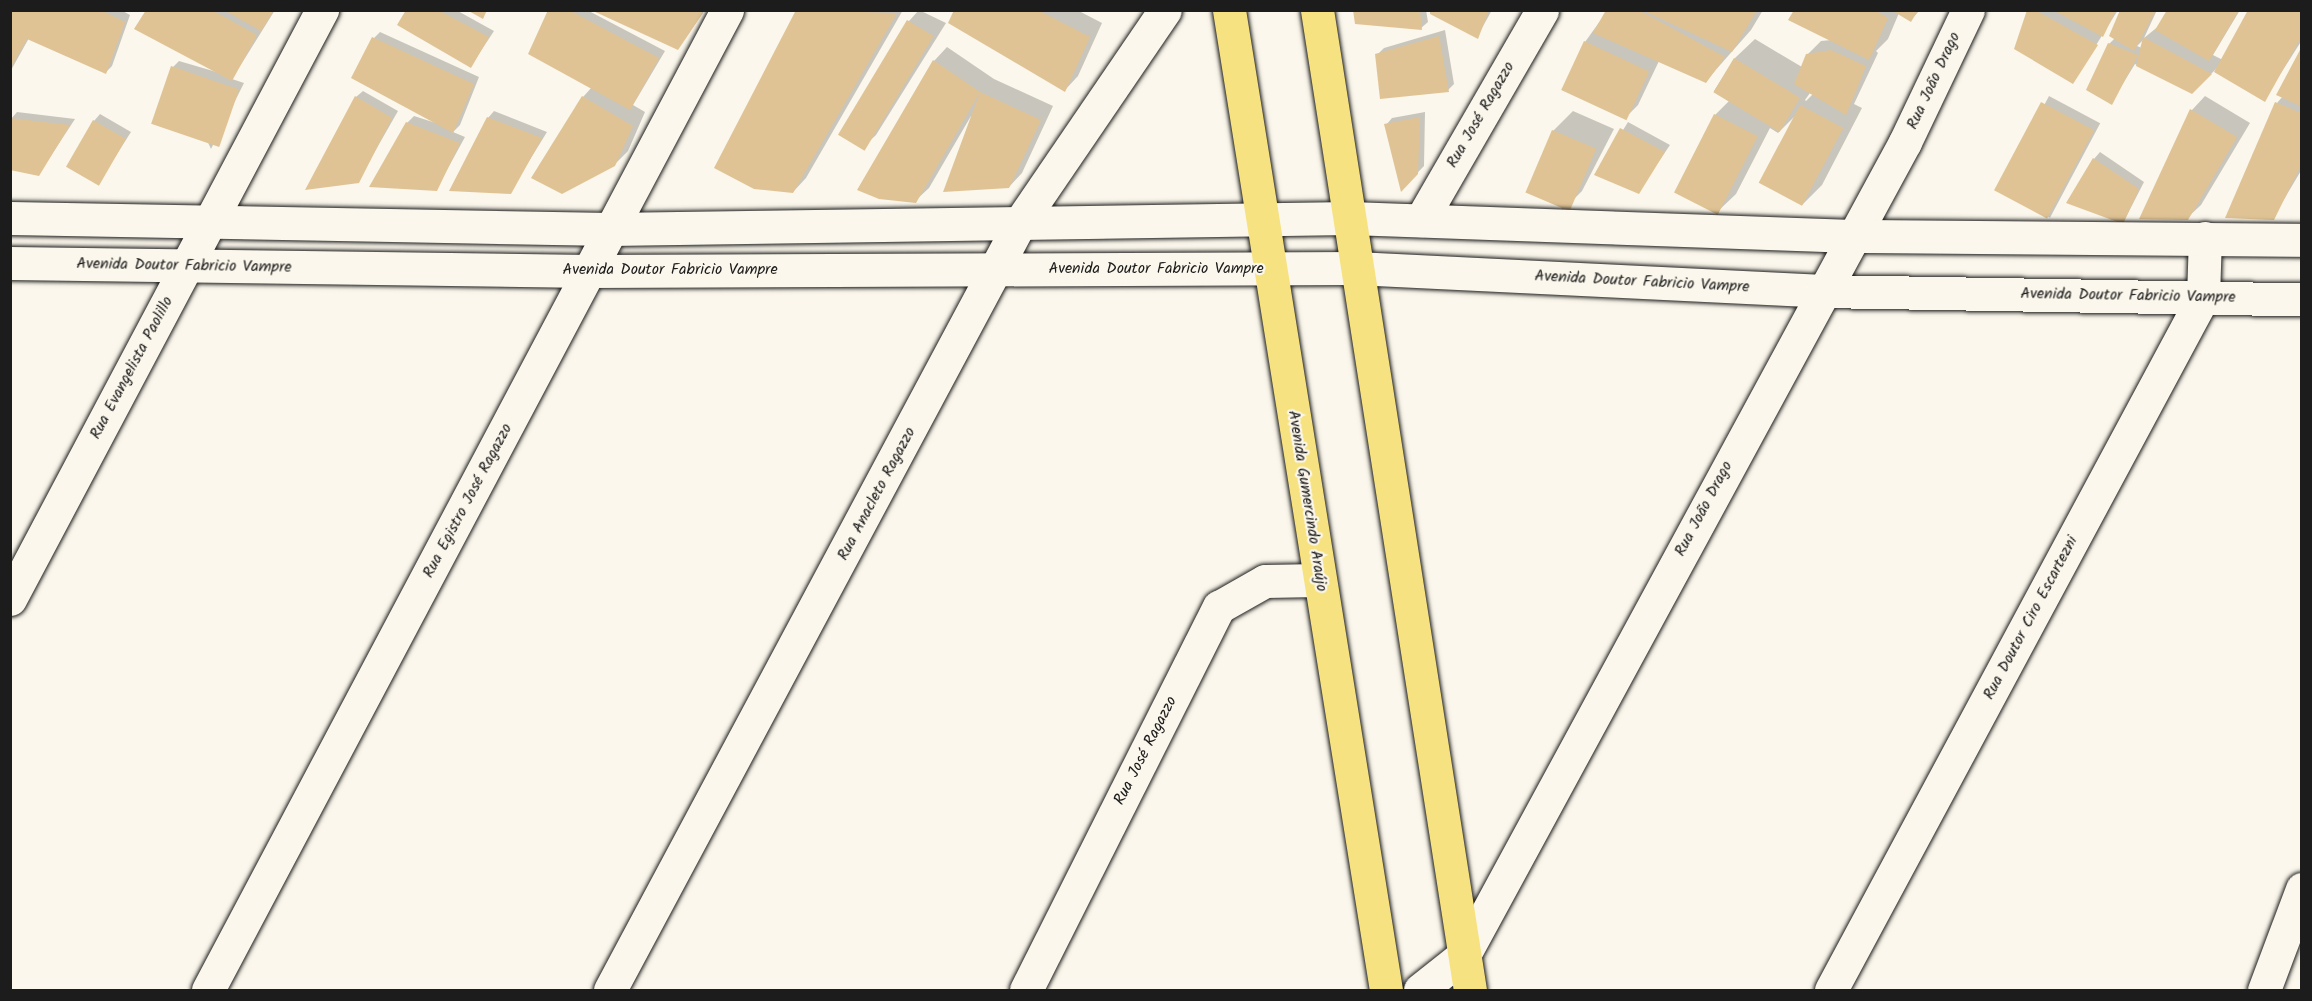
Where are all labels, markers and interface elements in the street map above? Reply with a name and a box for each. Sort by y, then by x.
street label: Rua João Drago [1903,29,1965,133]
street label: Rua José Ragazzo [1443,59,1519,171]
street label: Avenida Doutor Fabricio Vampre [76,255,292,277]
street label: Avenida Doutor Fabricio Vampre [1048,259,1264,279]
street label: Avenida Doutor Fabricio Vampre [562,260,778,280]
street label: Avenida Doutor Fabricio Vampre [1534,267,1750,297]
street label: Avenida Doutor Fabricio Vampre [2020,285,2236,307]
street label: Rua Evangelista Paolillo [86,293,178,443]
street label: Avenida Gumercindo Araújo [1283,409,1331,593]
street label: Rua Egistro José Ragazzo [419,421,517,581]
street label: Rua Anacleto Ragazzo [834,424,920,564]
street label: Rua João Drago [1671,458,1737,560]
street label: Rua Doutor Ciro Escartezni [1980,533,2082,703]
street label: Rua José Ragazzo [1110,694,1182,808]

